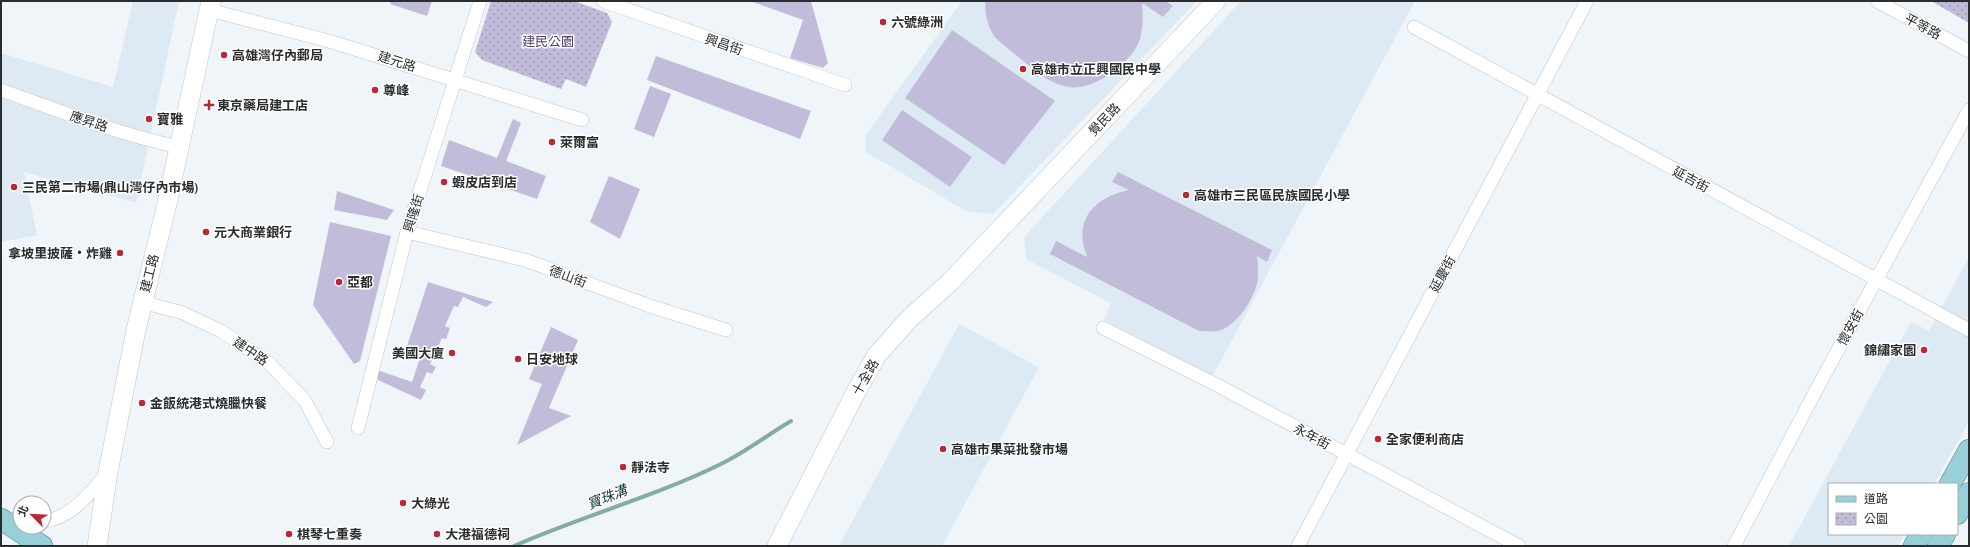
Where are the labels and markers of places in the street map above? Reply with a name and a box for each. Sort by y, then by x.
place label: 六號綠洲 [891,14,943,31]
marker: 六號綠洲 [878,17,888,27]
place label: 高雄灣仔內郵局 [232,47,323,64]
marker: 高雄灣仔內郵局 [219,50,229,60]
place label: 高雄市立正興國民中學 [1031,61,1161,78]
marker: 高雄市立正興國民中學 [1018,64,1028,74]
place label: 尊峰 [383,82,410,99]
marker: 尊峰 [370,85,380,95]
place label: 東京藥局建工店 [217,97,308,114]
marker: 東京藥局建工店 [204,100,214,110]
place label: 寶雅 [157,111,183,128]
marker: 寶雅 [144,114,154,124]
place label: 萊爾富 [560,134,599,151]
marker: 萊爾富 [547,137,557,147]
place label: 蝦皮店到店 [452,174,517,191]
marker: 蝦皮店到店 [439,177,449,187]
place label: 三民第二市場(鼎山灣仔內市場) [22,179,199,196]
marker: 三民第二市場(鼎山灣仔內市場) [9,182,19,192]
place label: 高雄市三民區民族國民小學 [1194,187,1350,204]
marker: 高雄市三民區民族國民小學 [1181,190,1191,200]
place label: 元大商業銀行 [214,224,292,241]
marker: 元大商業銀行 [201,227,211,237]
place label: 拿坡里披薩‧炸雞 [8,245,112,262]
marker: 拿坡里披薩‧炸雞 [115,248,125,258]
place label: 亞都 [347,274,373,291]
marker: 亞都 [334,277,344,287]
place label: 錦繡家園 [1864,342,1916,359]
place label: 美國大廈 [392,345,444,362]
marker: 錦繡家園 [1919,345,1929,355]
marker: 美國大廈 [447,348,457,358]
place label: 日安地球 [526,351,578,368]
marker: 日安地球 [513,354,523,364]
place label: 金飯統港式燒臘快餐 [150,395,267,412]
marker: 金飯統港式燒臘快餐 [137,398,147,408]
place label: 全家便利商店 [1386,431,1464,448]
marker: 全家便利商店 [1373,434,1383,444]
place label: 高雄市果菜批發市場 [951,441,1068,458]
marker: 高雄市果菜批發市場 [938,444,948,454]
place label: 靜法寺 [631,459,670,476]
marker: 靜法寺 [618,462,628,472]
place label: 大綠光 [411,495,450,512]
marker: 大綠光 [398,498,408,508]
place label: 棋琴七重奏 [297,526,362,543]
place label: 大港福德祠 [445,526,510,543]
marker: 棋琴七重奏 [284,529,294,539]
marker: 大港福德祠 [432,529,442,539]

